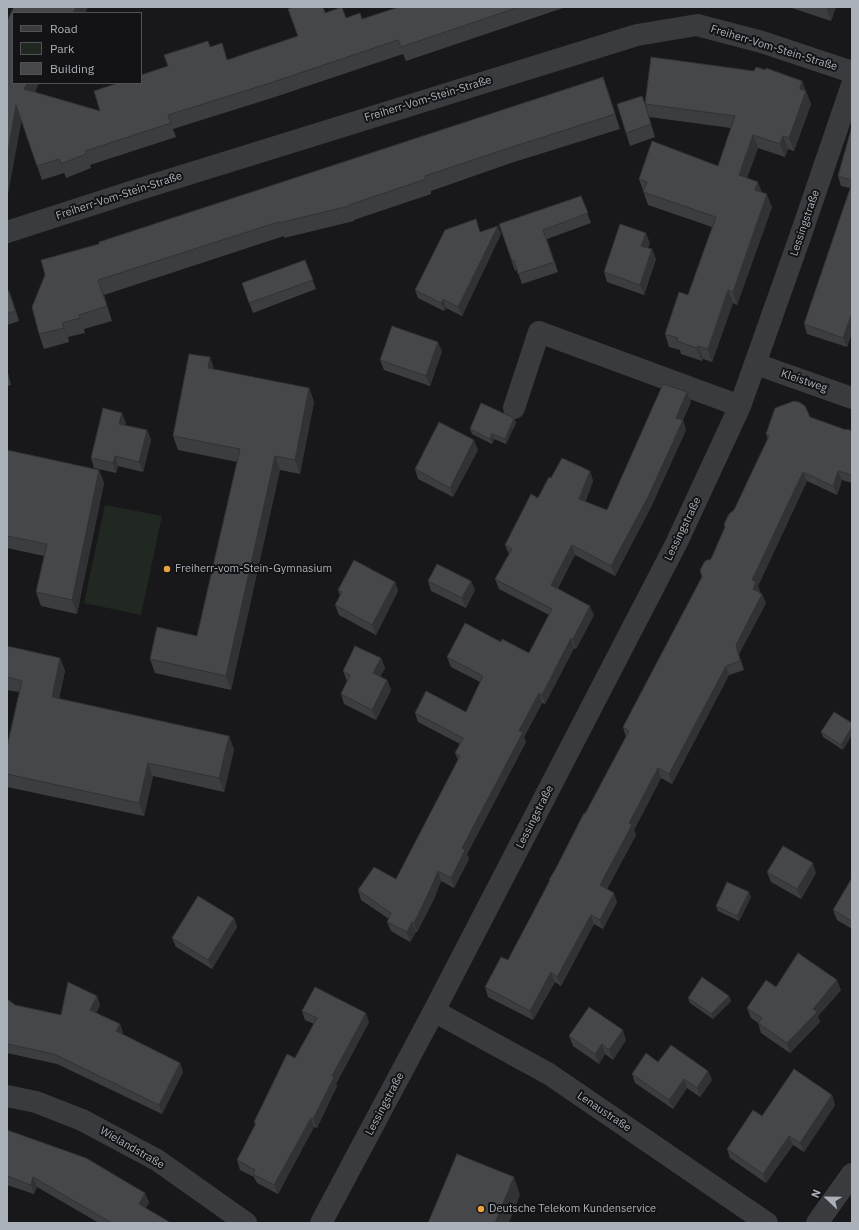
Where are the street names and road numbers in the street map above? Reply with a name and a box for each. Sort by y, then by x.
street label: Freiherr-Vom-Stein-Straße [709,22,839,74]
street label: Freiherr-Vom-Stein-Straße [363,73,493,125]
street label: Freiherr-Vom-Stein-Straße [54,169,184,223]
street label: Lessingstraße [788,188,822,258]
street label: Kleistweg [779,367,829,395]
street label: Lessingstraße [662,495,704,563]
street label: Lessingstraße [513,783,557,851]
street label: Lessingstraße [363,1070,407,1138]
street label: Lenaustraße [575,1089,633,1135]
street label: Wielandstraße [97,1124,167,1172]

